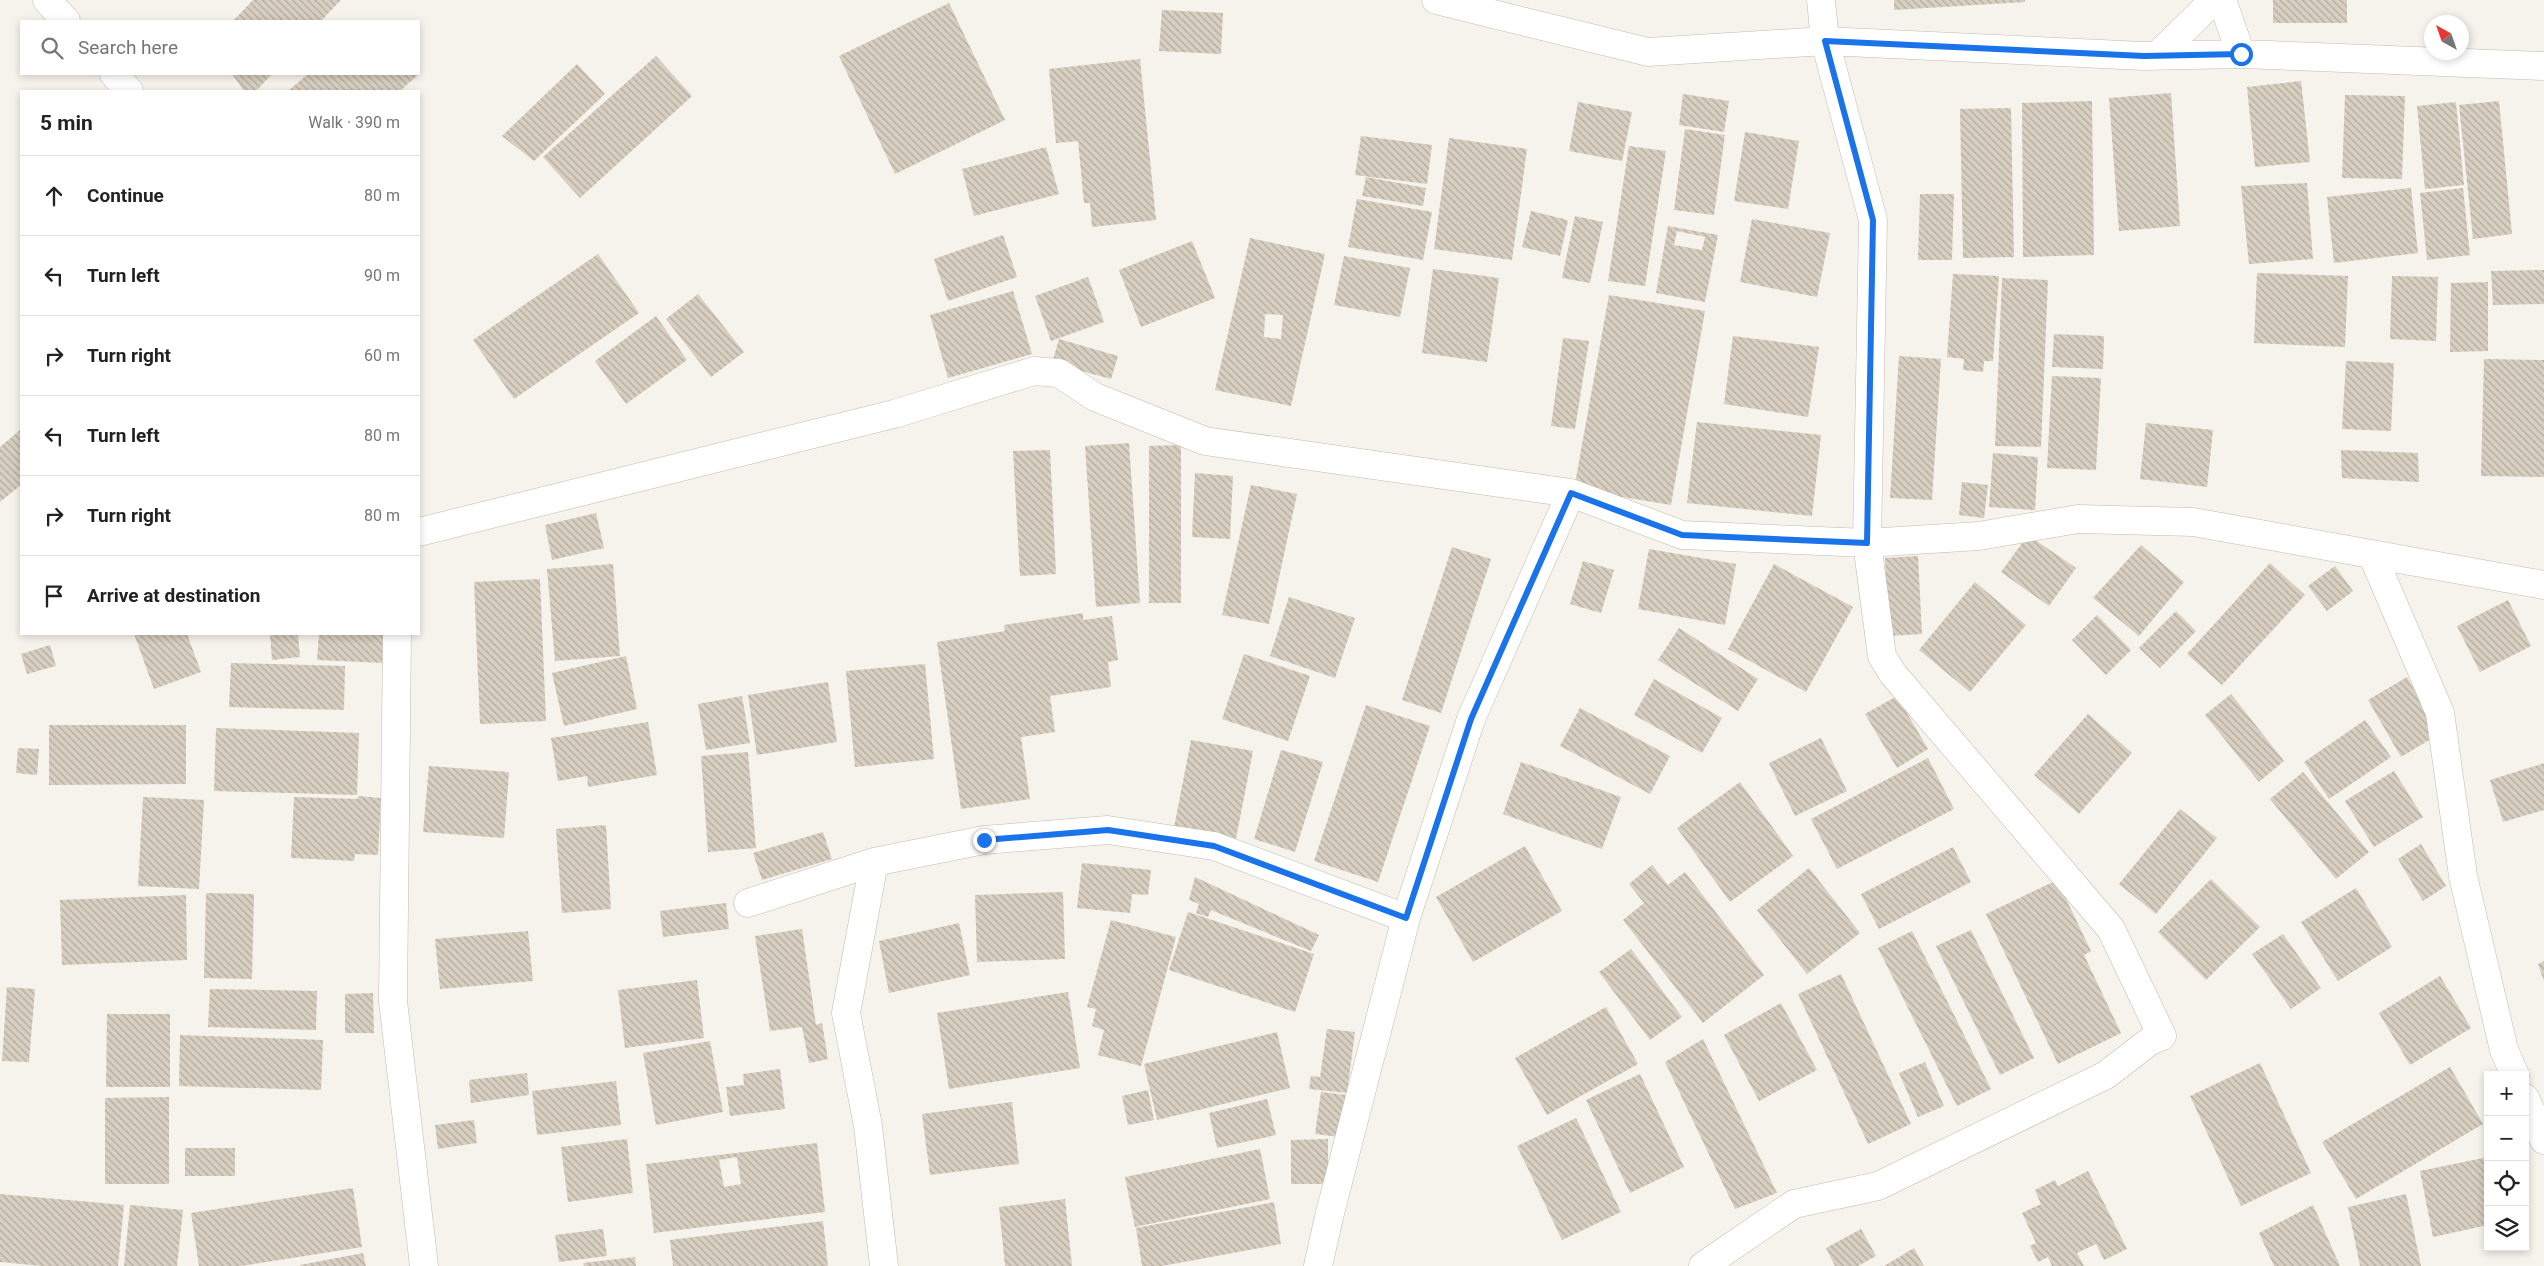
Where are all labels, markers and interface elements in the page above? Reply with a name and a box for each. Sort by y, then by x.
north arrow [2424,15,2469,60]
search box [20,20,420,75]
icon: search [38,34,66,62]
text: Search here [78,36,178,59]
route start [2230,43,2253,66]
text: 5 min [40,111,93,135]
text: Walk · 390 m [308,113,400,132]
icon: ahead [40,182,68,210]
text: Continue [87,184,164,207]
text: 80 m [364,186,400,205]
icon: left [40,262,68,290]
text: Turn left [87,264,160,287]
text: 90 m [364,266,400,285]
icon: right [40,342,68,370]
text: Turn right [87,344,171,367]
text: 60 m [364,346,400,365]
icon: left [40,422,68,450]
text: Turn left [87,424,160,447]
text: 80 m [364,426,400,445]
icon: right [40,502,68,530]
text: Turn right [87,504,171,527]
text: 80 m [364,506,400,525]
icon: arrive [40,582,68,610]
text: Arrive at destination [87,584,260,607]
route end [973,829,996,852]
map controls [2484,1071,2529,1251]
button: + [2484,1071,2529,1116]
button: − [2484,1116,2529,1161]
button: locate [2484,1161,2529,1206]
button: layers [2484,1206,2529,1251]

